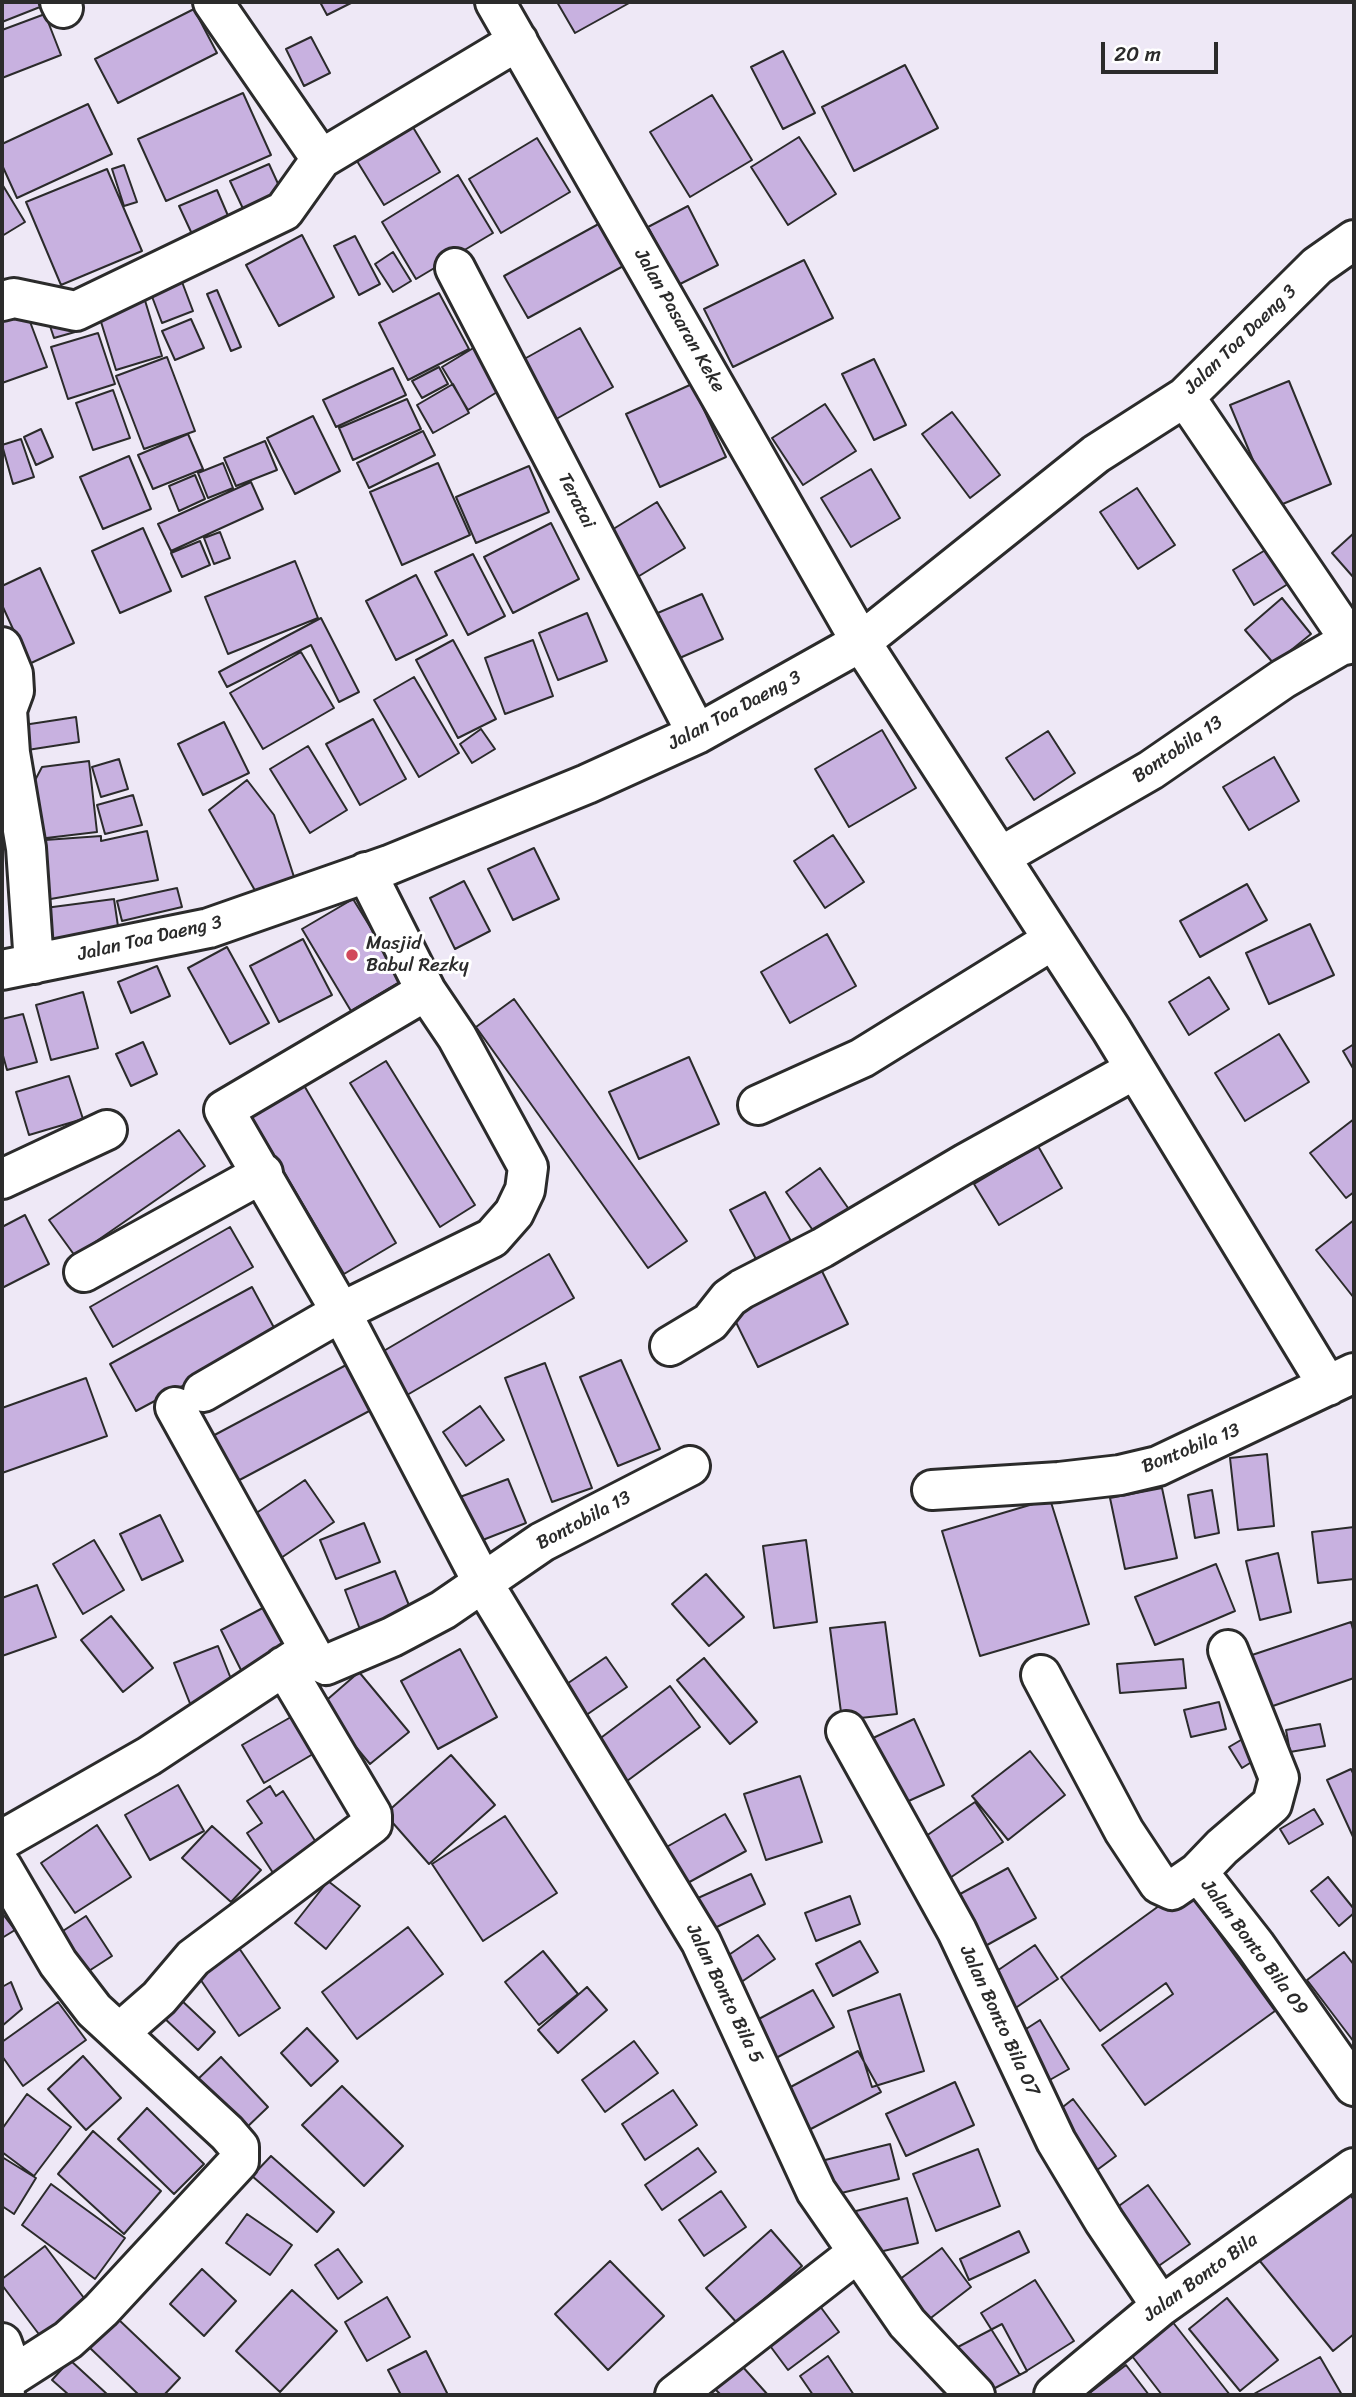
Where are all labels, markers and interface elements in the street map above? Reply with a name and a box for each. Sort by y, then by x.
scale bar [1104,28,1221,72]
text: 20 m [1114,35,1161,73]
street label: Jalan Pasaran Keke [629,245,729,397]
street label: Jalan Toa Daeng 3 [1180,281,1302,399]
street label: Teratai [552,470,600,532]
street label: Jalan Toa Daeng 3 [665,666,805,756]
street label: Bontobila 13 [1129,712,1227,788]
street label: Jalan Toa Daeng 3 [76,911,224,967]
place label: Masjid Babul Rezky [366,933,469,977]
marker: Masjid Babul Rezky [344,947,360,963]
street label: Bontobila 13 [1139,1419,1243,1479]
street label: Bontobila 13 [533,1487,635,1555]
street label: Jalan Bonto Bila 09 [1195,1876,1313,2020]
street label: Jalan Bonto Bila 5 [680,1921,768,2067]
street label: Jalan Bonto Bila 07 [954,1942,1044,2100]
street label: Jalan Bonto Bila [1139,2229,1263,2327]

